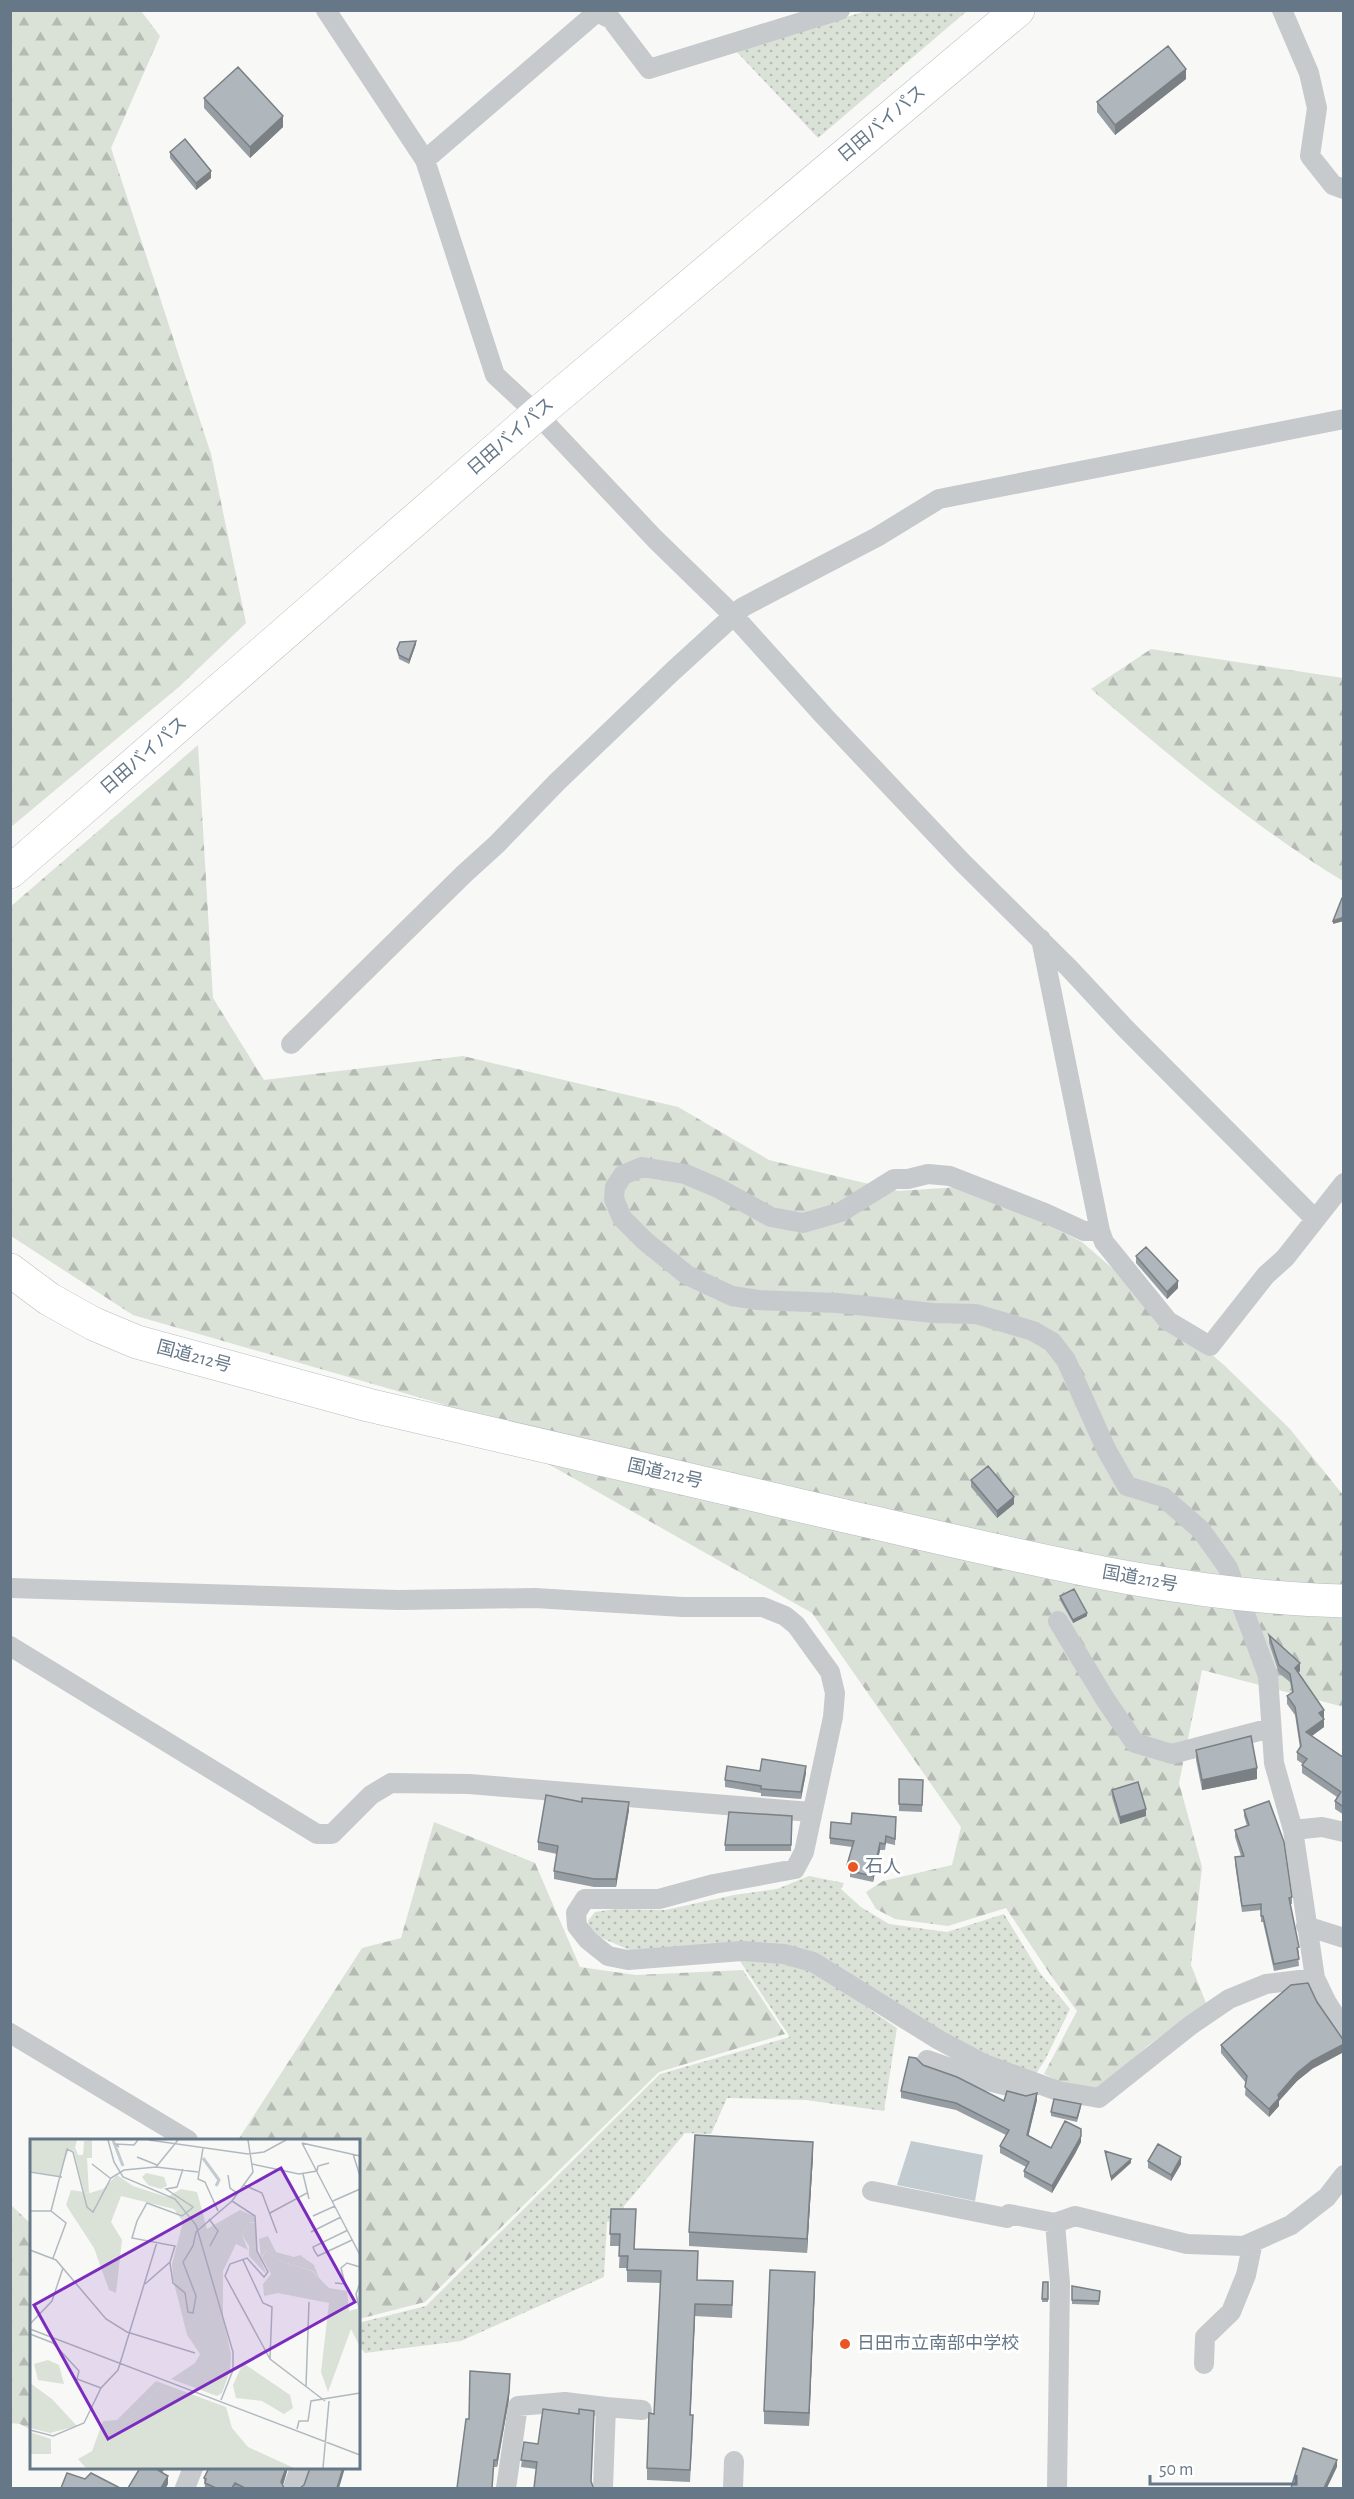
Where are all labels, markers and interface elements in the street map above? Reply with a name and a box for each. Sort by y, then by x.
street label: 日田バイパス [834,82,929,165]
street label: 日田バイパス [464,394,558,479]
street label: 日田バイパス [97,713,191,798]
street label: 国道212号 [155,1336,234,1376]
street label: 国道212号 [626,1455,705,1491]
street label: 国道212号 [1101,1562,1180,1595]
place label: 石人 [865,1858,901,1876]
marker: 石人 [846,1860,860,1874]
inset map [30,2139,360,2469]
place label: 日田市立南部中学校 [857,2333,1019,2353]
marker: 日田市立南部中学校 [838,2337,852,2351]
scale bar [1150,2448,1296,2486]
text: 50 m [1159,2461,1193,2479]

